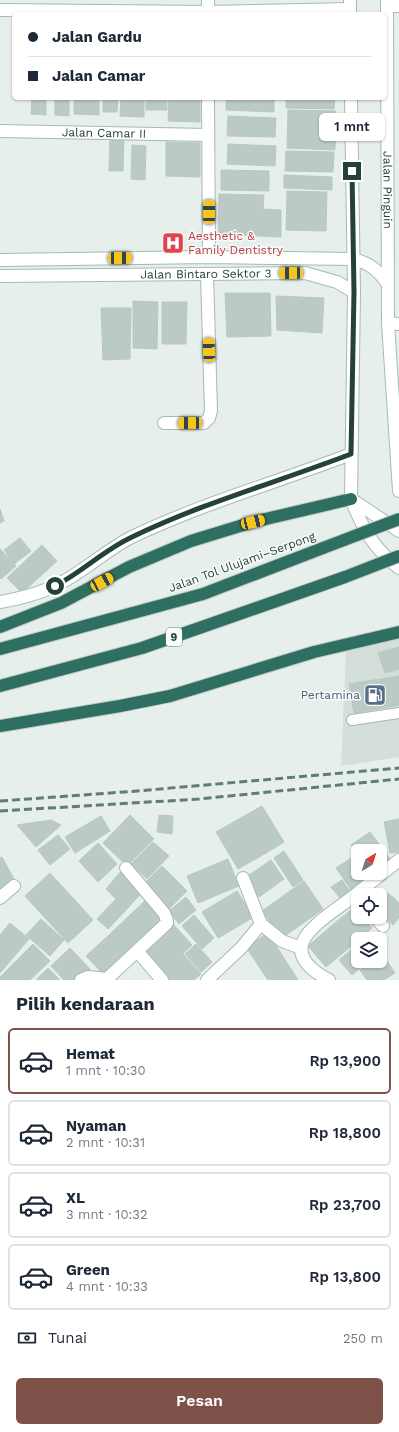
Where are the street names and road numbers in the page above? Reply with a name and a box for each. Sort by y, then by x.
street label: Jalan Camar II [62,125,146,141]
street label: Jalan Pinguin [380,151,395,229]
street label: Jalan Bintaro Sektor 3 [140,266,272,282]
street label: Jalan Tol Ulujami–Serpong [167,529,318,595]
road number: 9 [166,628,182,646]

